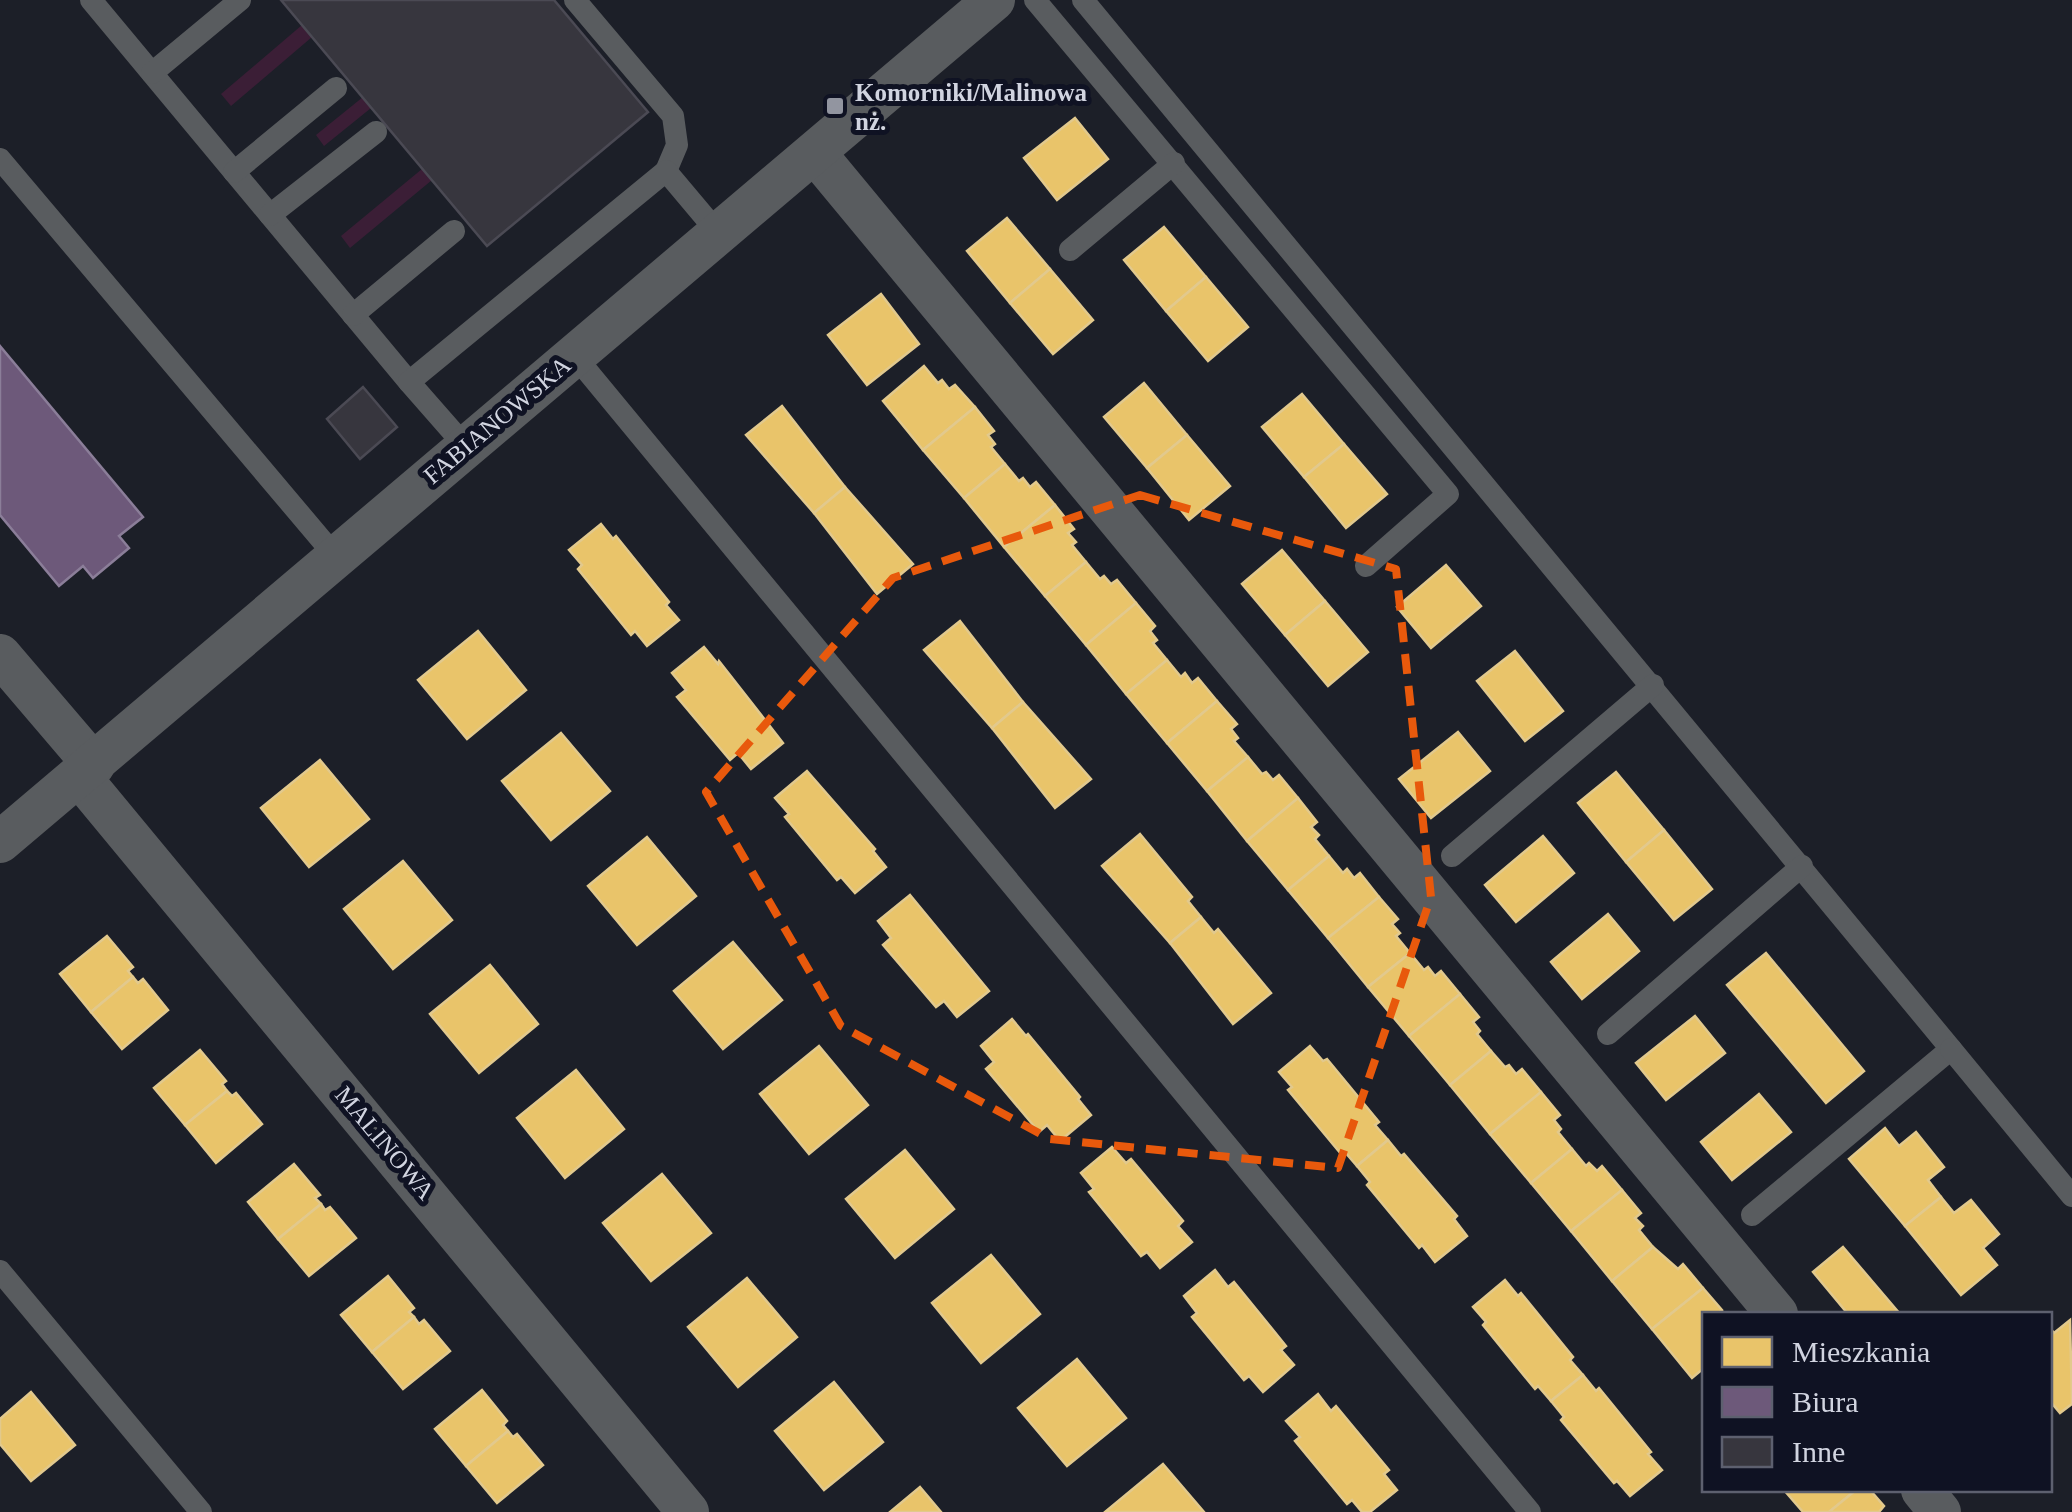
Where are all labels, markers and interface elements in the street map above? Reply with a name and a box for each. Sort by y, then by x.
place label: Komorniki/Malinowa nż. [855,79,1087,135]
marker: Komorniki/Malinowa nż. [824,95,846,117]
street label: FABIANOWSKA [418,351,576,489]
street label: MALINOWA [330,1081,440,1205]
legend [1702,1312,2052,1492]
text: Mieszkania [1792,1335,1930,1368]
text: Biura [1792,1385,1859,1418]
text: Inne [1792,1435,1845,1468]

